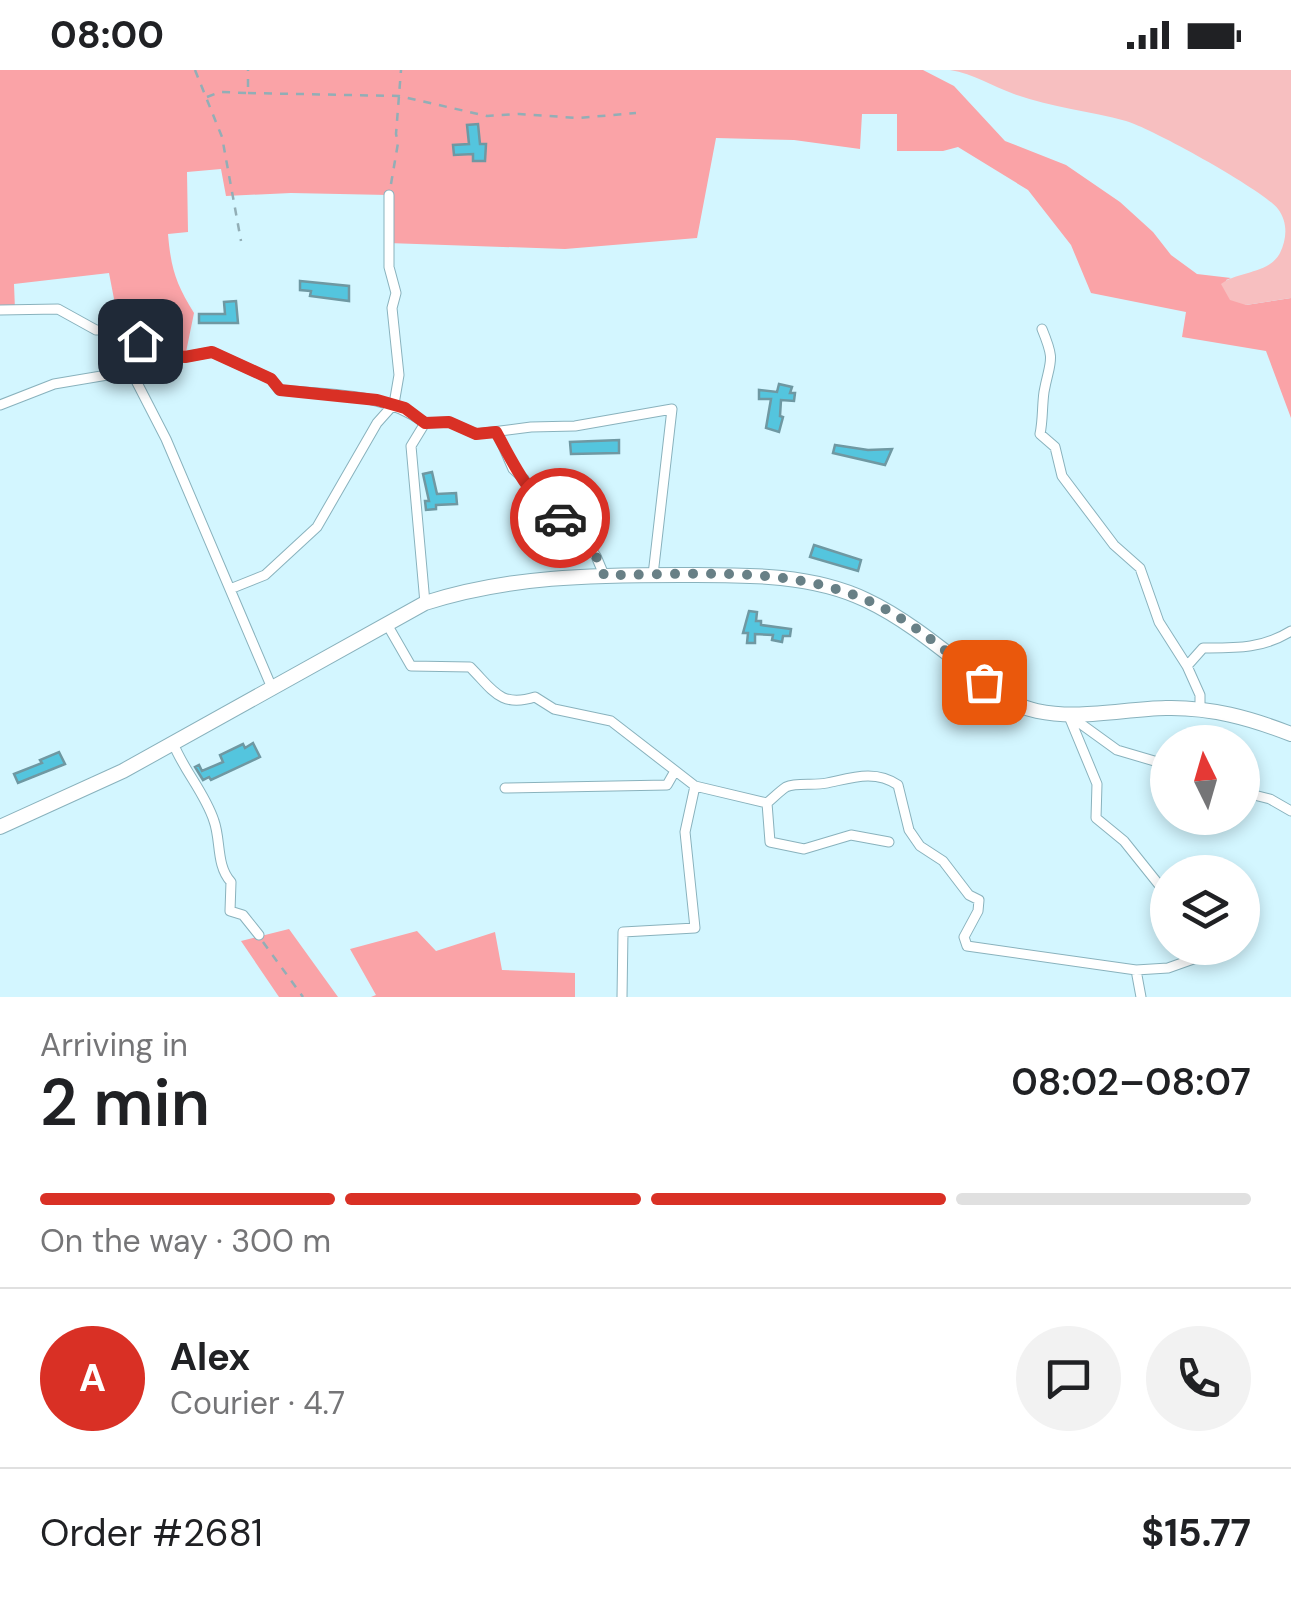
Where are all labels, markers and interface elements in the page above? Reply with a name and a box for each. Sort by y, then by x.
text: 08:00 [50,10,164,60]
pin [98,299,183,384]
icon: home [113,314,168,369]
courier [510,468,610,568]
icon: car [533,491,588,546]
pin [942,640,1027,725]
icon: bag [957,655,1012,710]
north arrow [1150,725,1260,835]
map controls [1150,725,1260,965]
button: layers [1150,855,1260,965]
text: Arriving in [40,1024,188,1066]
text: 08:02–08:07 [1011,1057,1251,1107]
text: 2 min [40,1061,210,1145]
text: On the way · 300 m [40,1220,331,1262]
button: chat [1016,1326,1121,1431]
button: phone [1146,1326,1251,1431]
text: Alex [170,1332,250,1382]
text: A [79,1353,106,1403]
text: Courier · 4.7 [170,1382,345,1424]
text: Order #2681 [40,1508,263,1558]
text: $15.77 [1141,1508,1251,1558]

